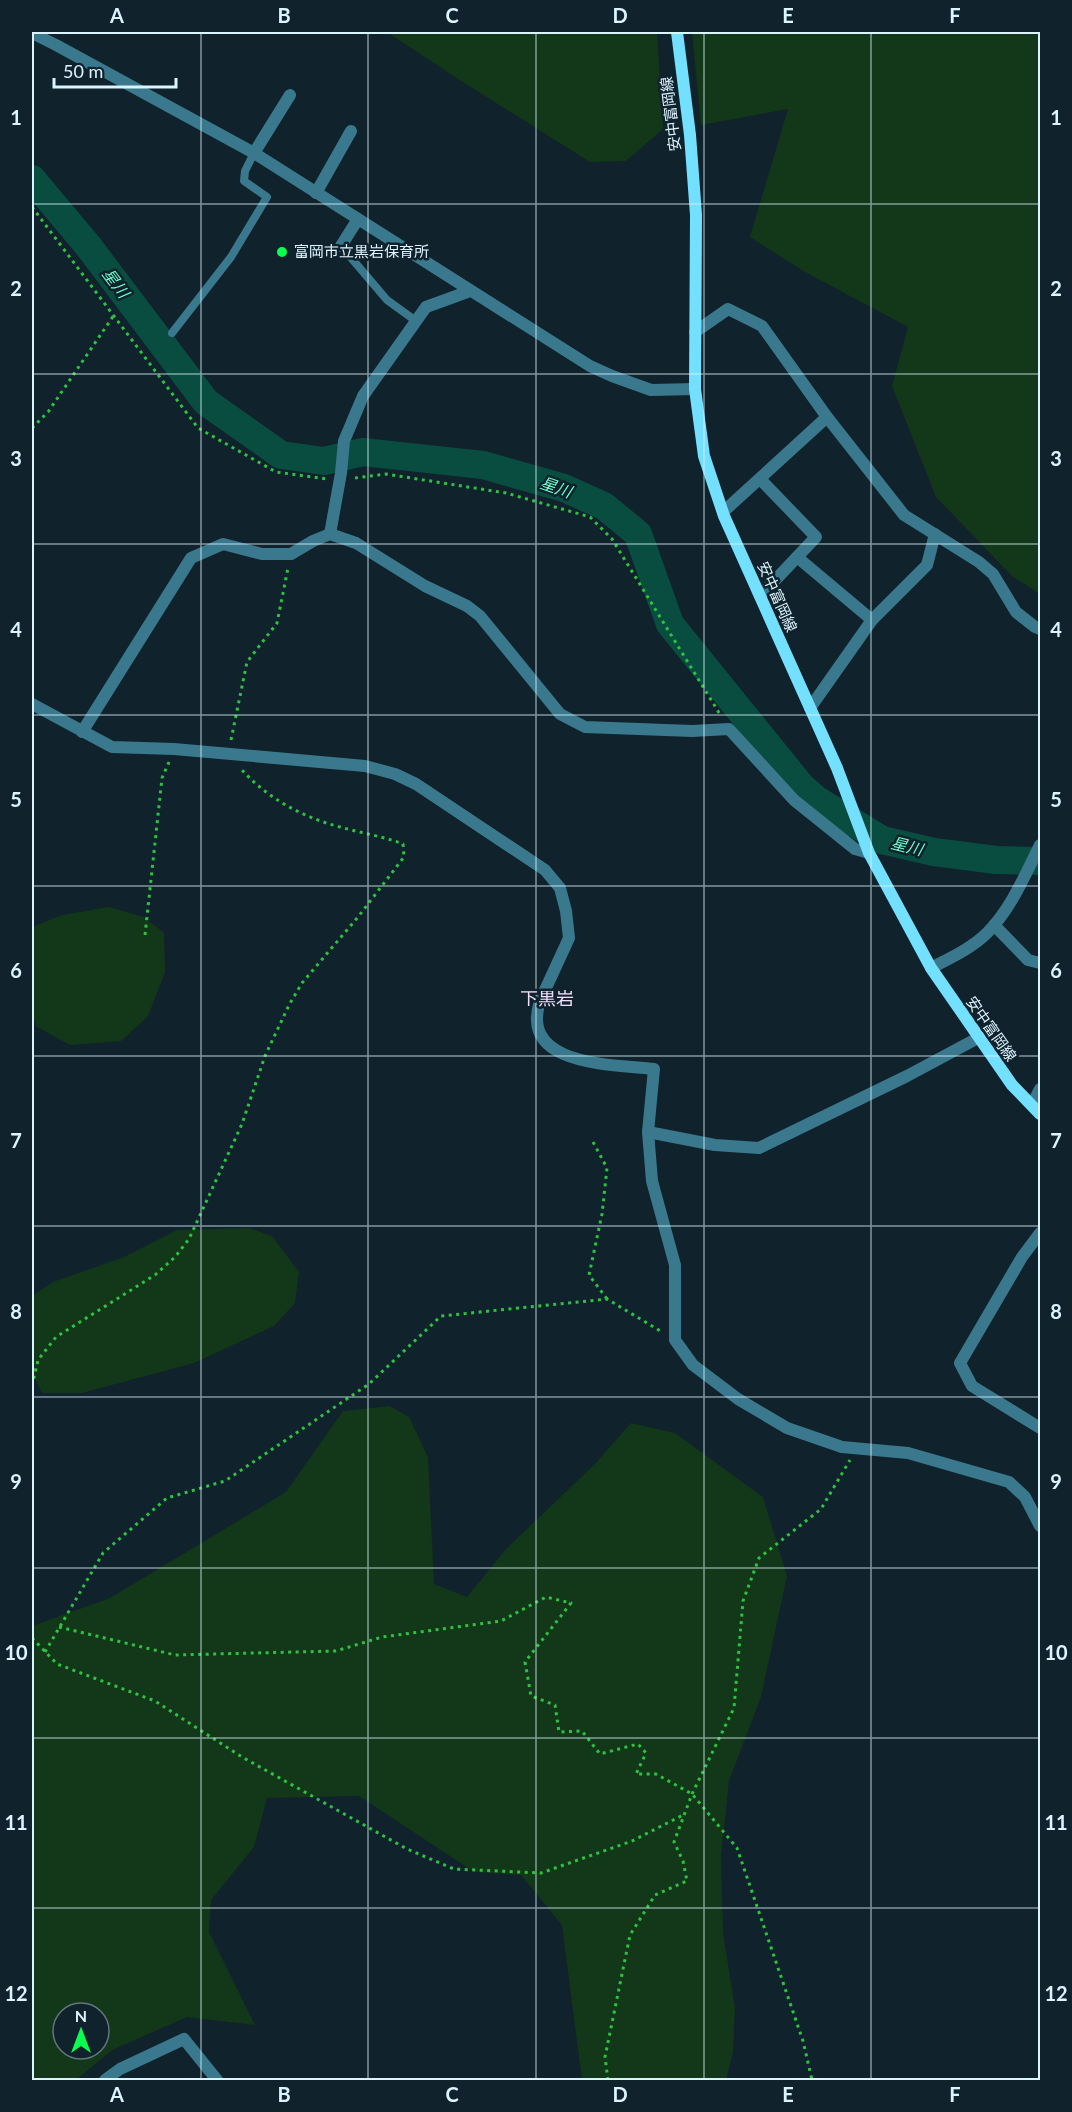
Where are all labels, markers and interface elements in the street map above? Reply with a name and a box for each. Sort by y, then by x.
text: A [109,3,124,27]
text: B [277,3,291,27]
text: C [445,3,459,27]
text: D [612,3,628,27]
text: E [782,3,794,27]
text: F [949,3,961,27]
scale bar [54,51,176,89]
text: 50 m [63,60,103,82]
street label: 安中富岡線 [657,76,684,152]
text: 1 [10,105,22,129]
text: 1 [1050,105,1062,129]
place label: 富岡市立黒岩保育所 [294,242,429,260]
marker: 富岡市立黒岩保育所 [275,245,289,259]
water label: 星川 [99,264,135,303]
text: 2 [10,276,22,300]
text: 2 [1050,276,1062,300]
text: 3 [10,446,22,470]
text: 3 [1050,446,1062,470]
water label: 星川 [538,472,576,501]
street label: 安中富岡線 [754,559,801,635]
text: 4 [10,617,22,641]
text: 4 [1050,617,1062,641]
text: 5 [10,787,22,811]
text: 5 [1050,787,1062,811]
water label: 星川 [889,832,927,859]
text: 6 [10,958,22,982]
text: 6 [1050,958,1062,982]
district label: 下黒岩 [520,987,574,1009]
street label: 安中富岡線 [963,993,1021,1064]
text: 7 [10,1128,22,1152]
text: 7 [1050,1128,1062,1152]
text: 8 [10,1299,22,1323]
text: 8 [1050,1299,1062,1323]
text: 9 [10,1469,22,1493]
text: 9 [1050,1469,1062,1493]
text: 10 [4,1640,28,1664]
text: 10 [1044,1640,1068,1664]
text: 11 [4,1810,28,1834]
text: 11 [1044,1810,1068,1834]
text: 12 [4,1981,28,2005]
text: 12 [1044,1981,1068,2005]
north arrow [51,2001,111,2061]
text: N [75,2006,87,2025]
text: A [109,2082,124,2106]
text: B [277,2082,291,2106]
text: C [445,2082,459,2106]
text: D [612,2082,628,2106]
text: E [782,2082,794,2106]
text: F [949,2082,961,2106]

